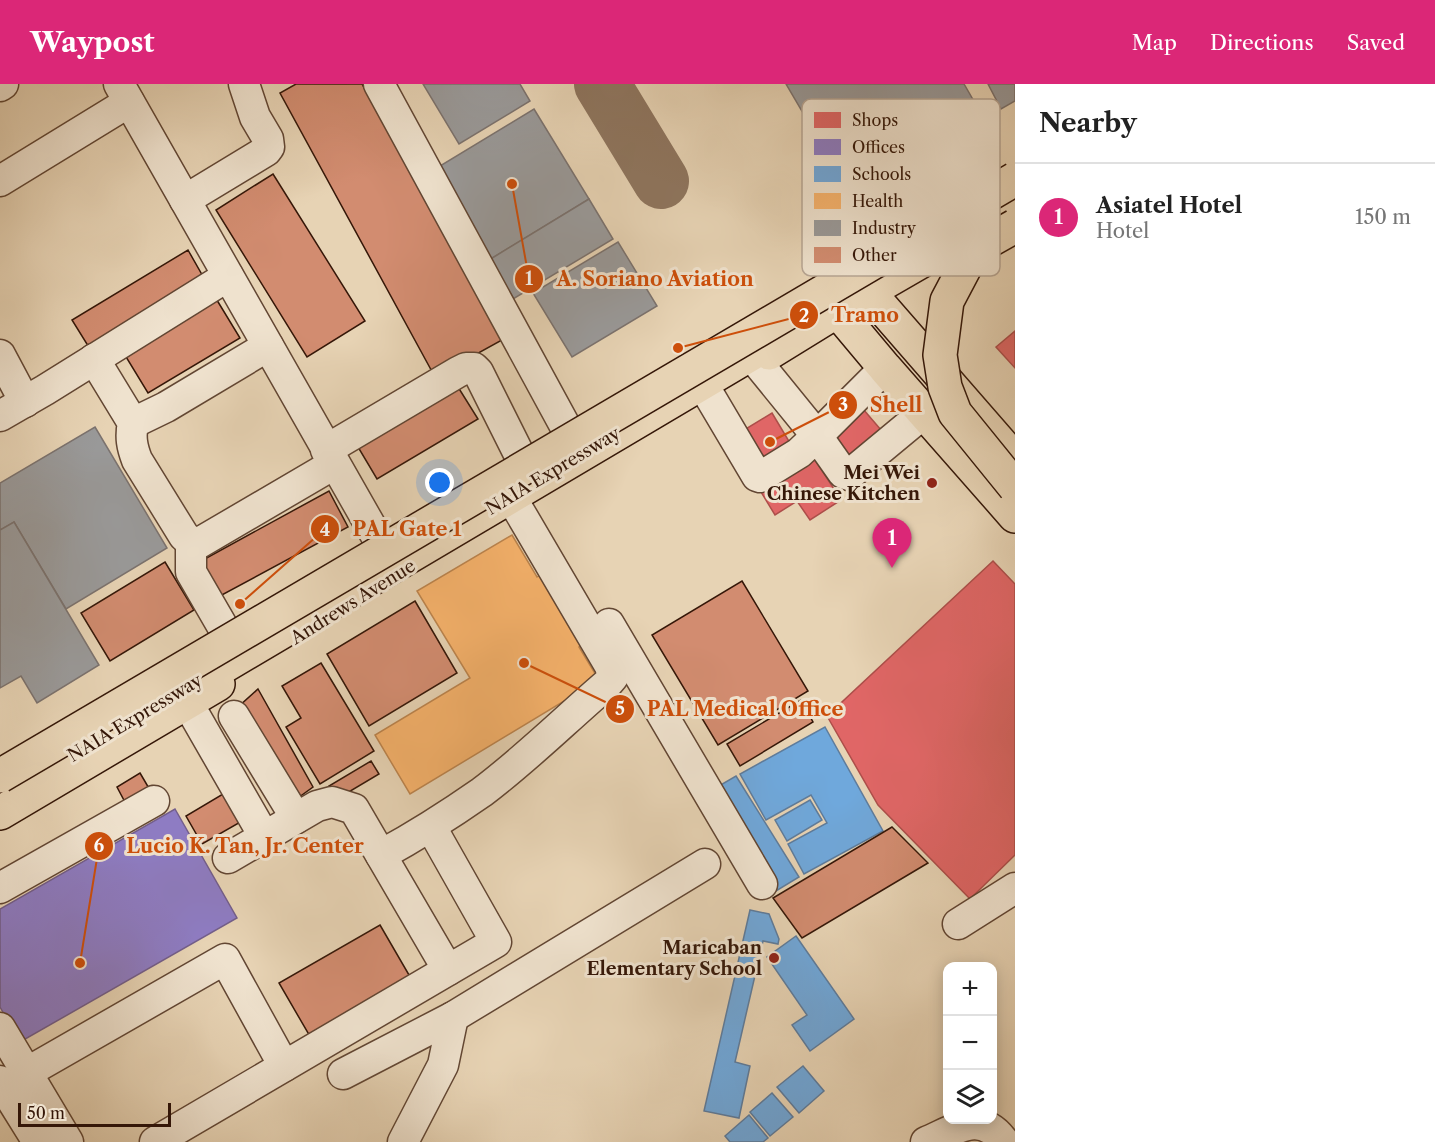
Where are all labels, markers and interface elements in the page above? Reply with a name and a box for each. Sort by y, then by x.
text: Waypost [30,25,154,59]
text: Map [1132,30,1177,55]
text: Directions [1210,30,1314,55]
text: Saved [1347,30,1405,55]
legend [802,99,1000,276]
text: Nearby [1039,107,1137,139]
text: Shops [852,110,898,130]
text: Offices [852,137,905,157]
text: Schools [852,164,911,184]
text: Health [852,191,903,211]
text: Asiatel Hotel [1096,192,1242,219]
text: 1 [1054,205,1063,229]
text: 150 m [1355,205,1411,229]
text: Industry [852,218,917,238]
text: Hotel [1096,219,1149,243]
text: Other [852,245,897,265]
callout: A. Soriano Aviation [514,260,766,298]
text: A. Soriano Aviation [555,267,754,291]
text: 1 [525,268,533,290]
callout: Tramo [789,296,911,334]
text: Tramo [831,303,899,327]
text: 2 [799,305,809,327]
callout: Shell [828,386,935,424]
text: Shell [870,393,922,417]
text: 3 [838,394,848,416]
street label: NAIA Expressway [482,422,625,520]
place label: Mei Wei Chinese Kitchen [767,462,921,505]
your location [425,468,454,497]
marker: Mei Wei Chinese Kitchen [925,476,939,490]
callout: PAL Gate 1 [310,510,473,548]
text: PAL Gate 1 [353,517,461,541]
pin: 1 [872,518,912,568]
text: 4 [320,519,330,541]
street label: Andrews Avenue [286,555,420,650]
street label: NAIA Expressway [64,669,207,767]
callout: PAL Medical Office [605,690,856,728]
text: PAL Medical Office [647,697,843,721]
text: 5 [615,698,625,720]
callout: Lucio K. Tan, Jr. Center [84,827,376,865]
text: Lucio K. Tan, Jr. Center [126,834,364,858]
text: 6 [94,835,105,857]
place label: Maricaban Elementary School [586,937,763,980]
marker: Maricaban Elementary School [767,951,781,965]
map controls [943,962,997,1124]
button: + [943,962,997,1016]
button: − [943,1016,997,1070]
button: layers [943,1070,997,1124]
scale bar [18,1100,171,1128]
text: 50 m [27,1103,65,1123]

